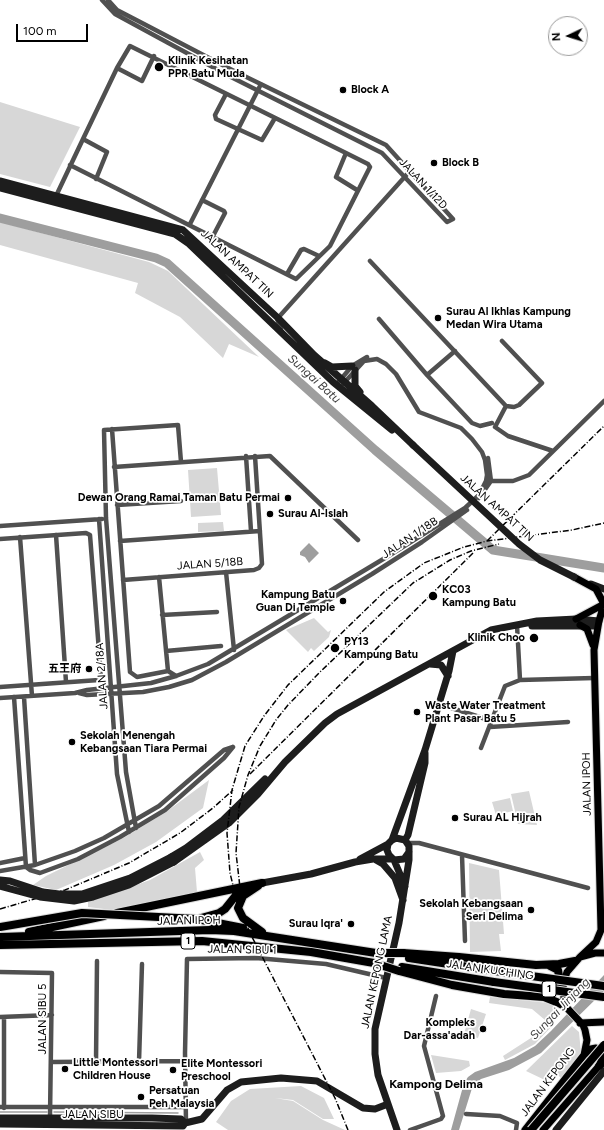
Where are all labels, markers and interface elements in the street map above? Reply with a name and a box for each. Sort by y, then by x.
scale bar [18,16,90,42]
north arrow [548,16,588,56]
text: 100 m [23,24,57,38]
text: N [550,32,563,42]
place label: Klinik Kesihatan PPR Batu Muda [168,54,248,80]
marker: Klinik Kesihatan PPR Batu Muda [153,61,165,73]
place label: Block A [351,83,389,97]
marker: Block A [338,85,348,95]
street label: JALAN 1/12D [396,156,450,212]
place label: Block B [442,156,479,170]
marker: Block B [429,158,439,168]
street label: JALAN AMPAT TIN [198,227,276,301]
place label: Surau Al Ikhlas Kampung Medan Wira Utama [446,305,571,331]
marker: Surau Al Ikhlas Kampung Medan Wira Utama [433,313,443,323]
water label: Sungai Batu [285,351,343,407]
street label: JALAN AMPAT TIN [458,472,536,544]
place label: Dewan Orang Ramai Taman Batu Permai [78,491,280,505]
marker: Dewan Orang Ramai Taman Batu Permai [283,493,293,503]
place label: Surau Al-Islah [278,507,348,521]
marker: Surau Al-Islah [265,509,275,519]
street label: JALAN 1/18B [380,515,440,561]
street label: JALAN 5/18B [177,555,243,573]
place label: KC03 Kampung Batu [442,583,516,609]
place label: Kampung Batu Guan Di Temple [256,588,335,614]
marker: KC03 Kampung Batu [427,590,439,602]
marker: Kampung Batu Guan Di Temple [338,596,348,606]
place label: Klinik Choo [467,631,525,645]
marker: Klinik Choo [528,632,540,644]
place label: PY13 Kampung Batu [344,635,418,661]
street label: JALAN 2/18A [93,642,111,710]
marker: PY13 Kampung Batu [329,642,341,654]
place label: 五王府 [48,662,81,676]
marker: 五王府 [84,664,94,674]
place label: Waste Water Treatment Plant Pasar Batu 5 [425,699,546,725]
marker: Waste Water Treatment Plant Pasar Batu 5 [412,707,422,717]
place label: Sekolah Menengah Kebangsaan Tiara Permai [80,729,207,755]
marker: Sekolah Menengah Kebangsaan Tiara Permai [67,737,77,747]
street label: JALAN IPOH [580,752,594,816]
place label: Surau AL Hijrah [463,811,542,825]
marker: Surau AL Hijrah [450,813,460,823]
place label: Sekolah Kebangsaan Seri Delima [419,897,523,923]
marker: Sekolah Kebangsaan Seri Delima [526,905,536,915]
street label: JALAN IPOH [157,914,221,928]
street label: JALAN KEPONG LAMA [359,914,395,1030]
place label: Surau Iqra' [289,917,343,931]
marker: Surau Iqra' [346,919,356,929]
road number: 1 [181,933,195,949]
street label: JALAN SIBU 1 [207,943,277,957]
street label: JALAN KUCHING [445,957,535,983]
water label: Sungai Jinjang [527,975,593,1043]
road number: 1 [542,981,556,997]
street label: JALAN SIBU 5 [36,984,50,1054]
place label: Kompleks Dar-assa'adah [404,1016,475,1042]
marker: Kompleks Dar-assa'adah [478,1024,488,1034]
street label: JALAN KEPONG [518,1045,578,1119]
place label: Little Montessori Children House [73,1056,158,1082]
place label: Elite Montessori Preschool [181,1057,262,1083]
marker: Little Montessori Children House [60,1064,70,1074]
marker: Elite Montessori Preschool [168,1065,178,1075]
district label: Kampong Delima [389,1077,483,1091]
place label: Persatuan Peh Malaysia [149,1084,214,1110]
marker: Persatuan Peh Malaysia [136,1092,146,1102]
street label: JALAN SIBU [62,1108,124,1122]

